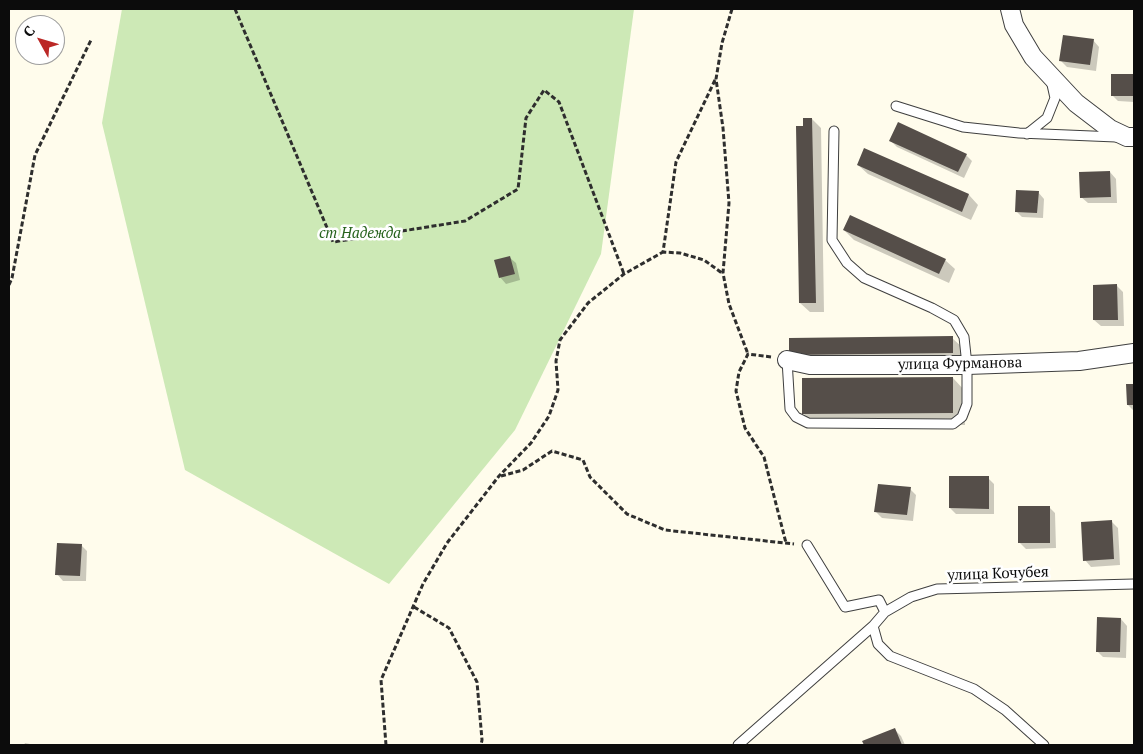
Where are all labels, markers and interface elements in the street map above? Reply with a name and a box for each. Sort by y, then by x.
north arrow [15,15,65,65]
text: С [18,21,39,40]
park label: ст Надежда [319,225,401,243]
street label: улица Фурманова [898,354,1022,374]
street label: улица Кочубея [947,563,1049,585]

